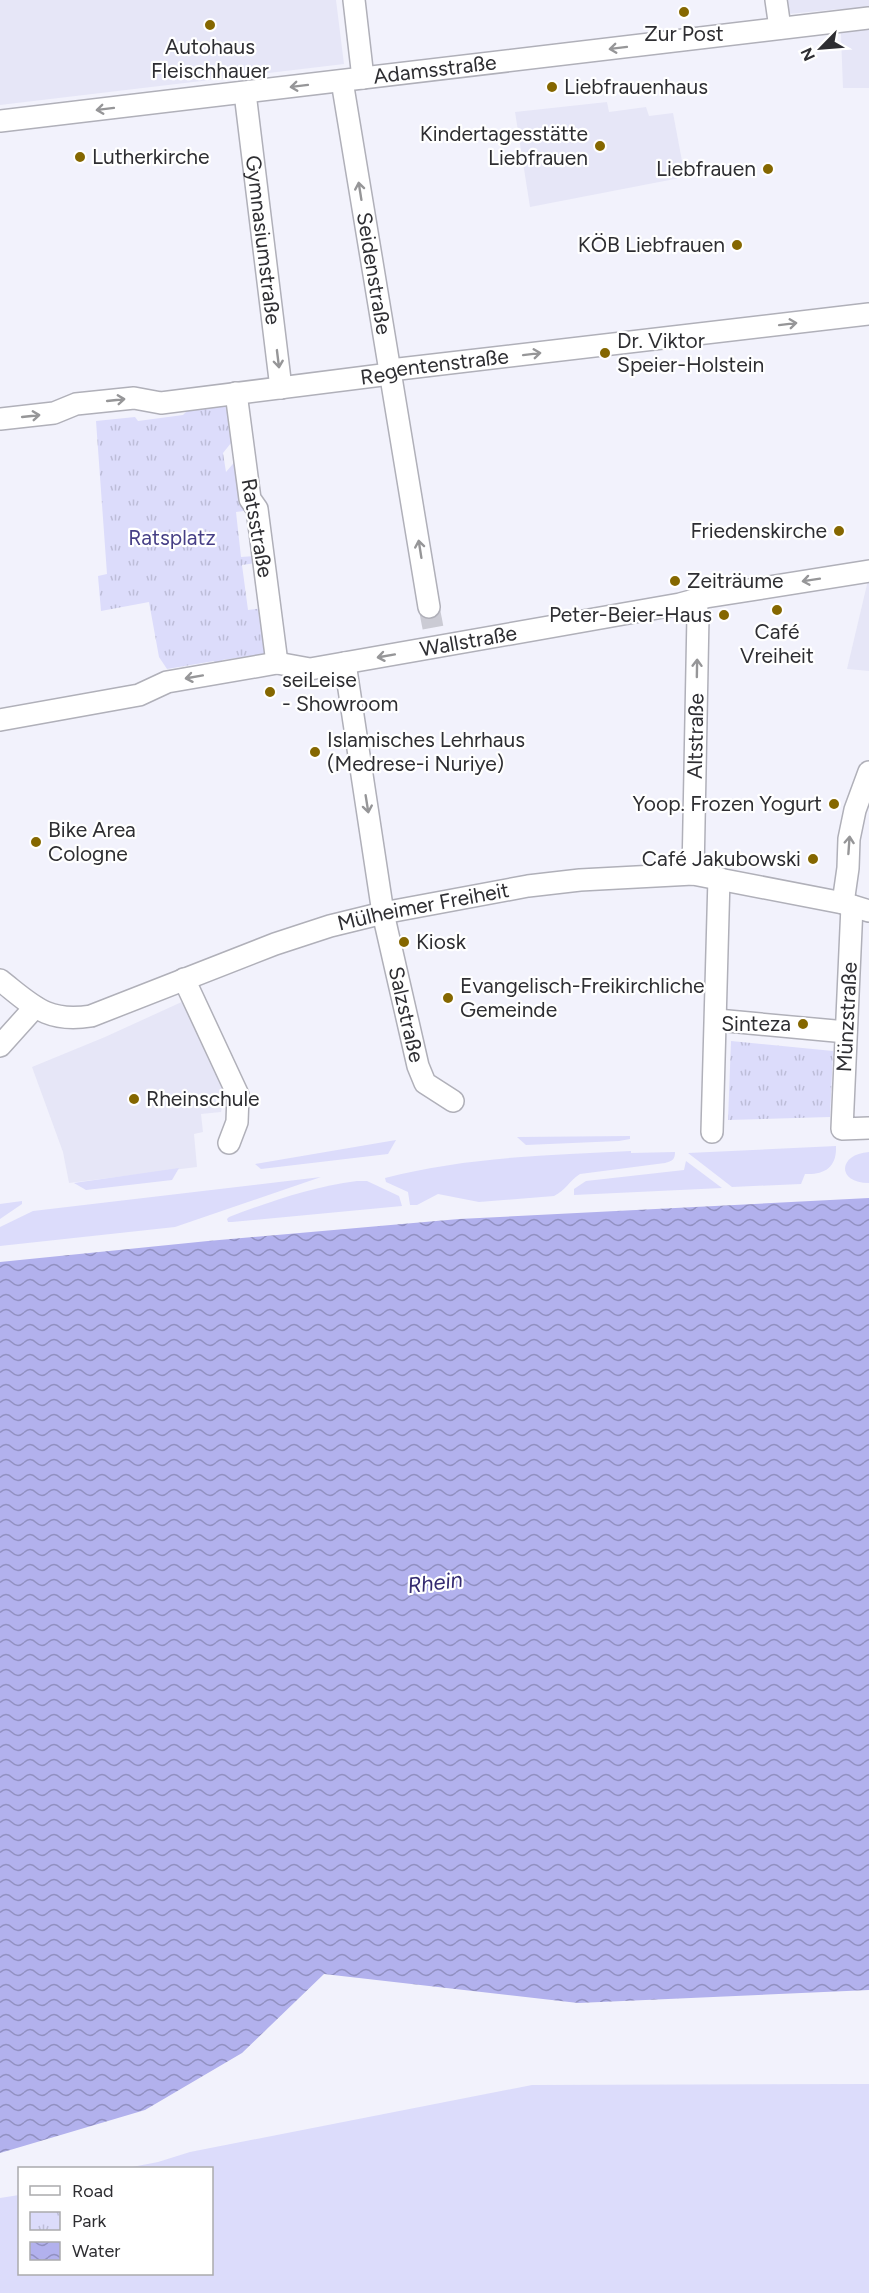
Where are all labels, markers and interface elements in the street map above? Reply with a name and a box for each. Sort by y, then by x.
marker: Zur Post [677,5,691,19]
marker: Autohaus Fleischhauer [203,18,217,32]
north arrow [791,18,851,78]
place label: Zur Post [644,21,724,46]
place label: Autohaus Fleischhauer [151,34,269,83]
one-way arrow [608,42,628,53]
text: N [797,45,819,64]
street label: Adamsstraße [372,49,498,89]
place label: Liebfrauenhaus [564,74,708,99]
marker: Liebfrauenhaus [545,80,559,94]
one-way arrow [290,81,310,92]
one-way arrow [96,104,116,115]
place label: Kindertagesstätte Liebfrauen [420,121,588,170]
marker: Kindertagesstätte Liebfrauen [593,139,607,153]
place label: Lutherkirche [92,144,210,169]
marker: Lutherkirche [73,150,87,164]
street label: Gymnasiumstraße [241,154,286,326]
place label: Liebfrauen [656,156,756,181]
marker: Liebfrauen [761,162,775,176]
one-way arrow [355,181,366,201]
street label: Seidenstraße [352,210,397,336]
place label: KÖB Liebfrauen [578,232,725,257]
marker: KÖB Liebfrauen [730,238,744,252]
one-way arrow [778,318,797,329]
place label: Dr. Viktor Speier-Holstein [617,328,764,377]
street label: Regentenstraße [359,343,510,390]
marker: Dr. Viktor Speier-Holstein [598,346,612,360]
one-way arrow [521,348,541,359]
one-way arrow [272,349,283,368]
one-way arrow [105,394,125,405]
one-way arrow [21,410,41,421]
street label: Ratsstraße [236,476,279,580]
place label: Friedenskirche [690,518,827,543]
marker: Friedenskirche [832,524,846,538]
park label: Ratsplatz [128,525,216,550]
one-way arrow [414,539,425,559]
place label: Zeiträume [687,568,784,593]
marker: Zeiträume [668,574,682,588]
one-way arrow [802,575,822,586]
place label: Peter-Beier-Haus [549,602,712,627]
marker: Café Vreiheit [770,603,784,617]
marker: Peter-Beier-Haus [717,608,731,622]
place label: Café Vreiheit [740,619,814,668]
street label: Wallstraße [418,620,519,662]
one-way arrow [377,650,396,661]
one-way arrow [691,659,703,679]
place label: seiLeise - Showroom [282,667,398,716]
one-way arrow [185,672,204,683]
marker: seiLeise - Showroom [263,685,277,699]
street label: Altstraße [682,693,708,779]
place label: Islamisches Lehrhaus (Medrese-i Nuriye) [327,727,525,776]
marker: Islamisches Lehrhaus (Medrese-i Nuriye) [308,745,322,759]
place label: Yoop. Frozen Yogurt [632,791,822,816]
one-way arrow [361,793,372,813]
marker: Yoop. Frozen Yogurt [827,797,841,811]
place label: Bike Area Cologne [48,817,136,866]
marker: Bike Area Cologne [29,835,43,849]
one-way arrow [844,836,855,856]
place label: Café Jakubowski [642,846,801,871]
marker: Café Jakubowski [806,852,820,866]
street label: Mülheimer Freiheit [335,877,511,936]
place label: Kiosk [416,929,467,954]
marker: Kiosk [397,935,411,949]
street label: Münzstraße [831,961,862,1073]
street label: Salzstraße [384,964,430,1065]
place label: Evangelisch-Freikirchliche Gemeinde [460,973,704,1022]
marker: Evangelisch-Freikirchliche Gemeinde [441,991,455,1005]
place label: Sinteza [721,1011,791,1036]
marker: Sinteza [796,1017,810,1031]
place label: Rheinschule [146,1086,260,1111]
marker: Rheinschule [127,1092,141,1106]
water label: Rhein [406,1566,464,1599]
legend [18,2167,213,2275]
text: Road [72,2180,113,2202]
text: Park [72,2210,107,2232]
text: Water [72,2240,120,2262]

